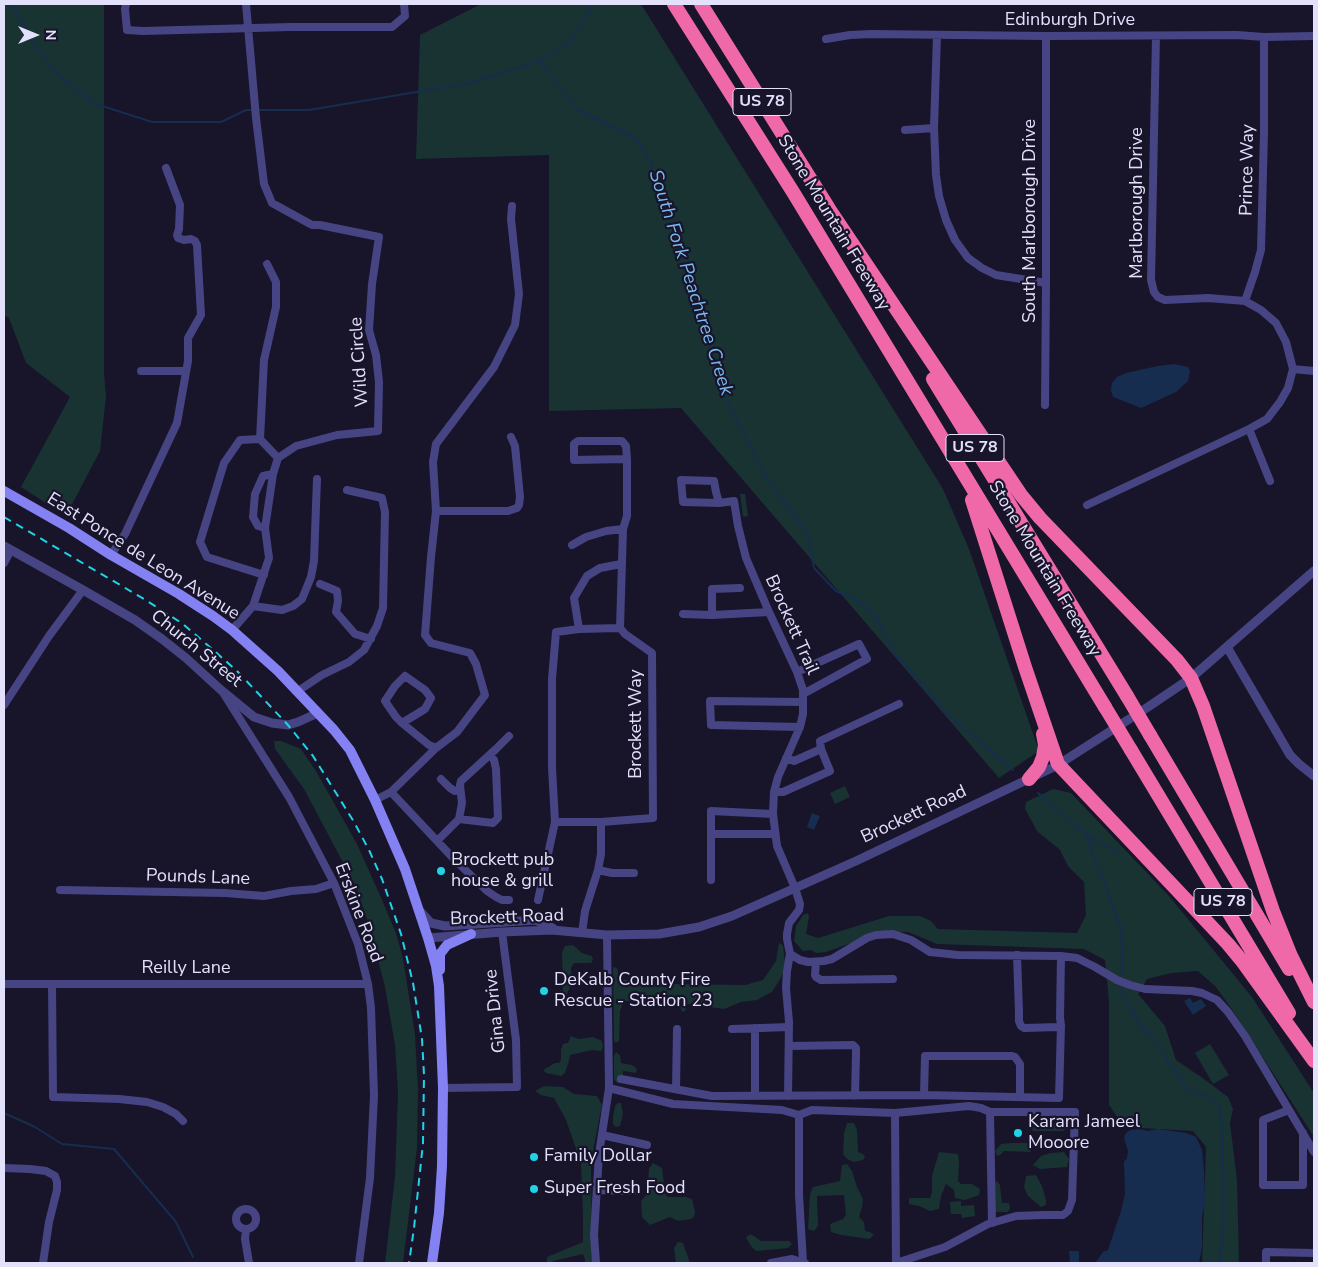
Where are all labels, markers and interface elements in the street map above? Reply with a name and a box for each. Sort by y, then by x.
north arrow [10,10,60,60]
street label: Edinburgh Drive [1005,10,1135,32]
text: N [41,30,60,40]
road number: US 78 [733,88,791,115]
street label: South Marlborough Drive [1020,119,1042,323]
street label: Prince Way [1236,124,1260,216]
street label: Marlborough Drive [1127,127,1149,279]
street label: Stone Mountain Freeway [772,131,894,315]
water label: South Fork Peachtree Creek [643,167,737,399]
street label: Wild Circle [346,316,374,408]
road number: US 78 [946,434,1004,462]
street label: Stone Mountain Freeway [983,477,1105,661]
street label: East Ponce de Leon Avenue [43,489,243,625]
street label: Brockett Trail [759,572,823,678]
street label: Church Street [146,606,246,692]
street label: Brockett Way [626,669,648,779]
street label: Brockett Road [858,781,970,849]
place label: Brockett pub house & grill [451,850,554,892]
street label: Erskine Road [329,860,387,966]
street label: Pounds Lane [146,865,250,891]
marker: Brockett pub house & grill [435,865,447,877]
road number: US 78 [1194,889,1252,916]
street label: Brockett Road [450,905,564,931]
street label: Reilly Lane [141,958,231,980]
street label: Gina Drive [481,968,511,1054]
place label: DeKalb County Fire Rescue - Station 23 [554,970,713,1012]
marker: DeKalb County Fire Rescue - Station 23 [538,985,550,997]
place label: Karam Jameel Mooore [1028,1112,1140,1154]
marker: Karam Jameel Mooore [1012,1127,1024,1139]
place label: Family Dollar [544,1146,652,1168]
marker: Family Dollar [528,1151,540,1163]
place label: Super Fresh Food [544,1178,685,1200]
marker: Super Fresh Food [528,1183,540,1195]

